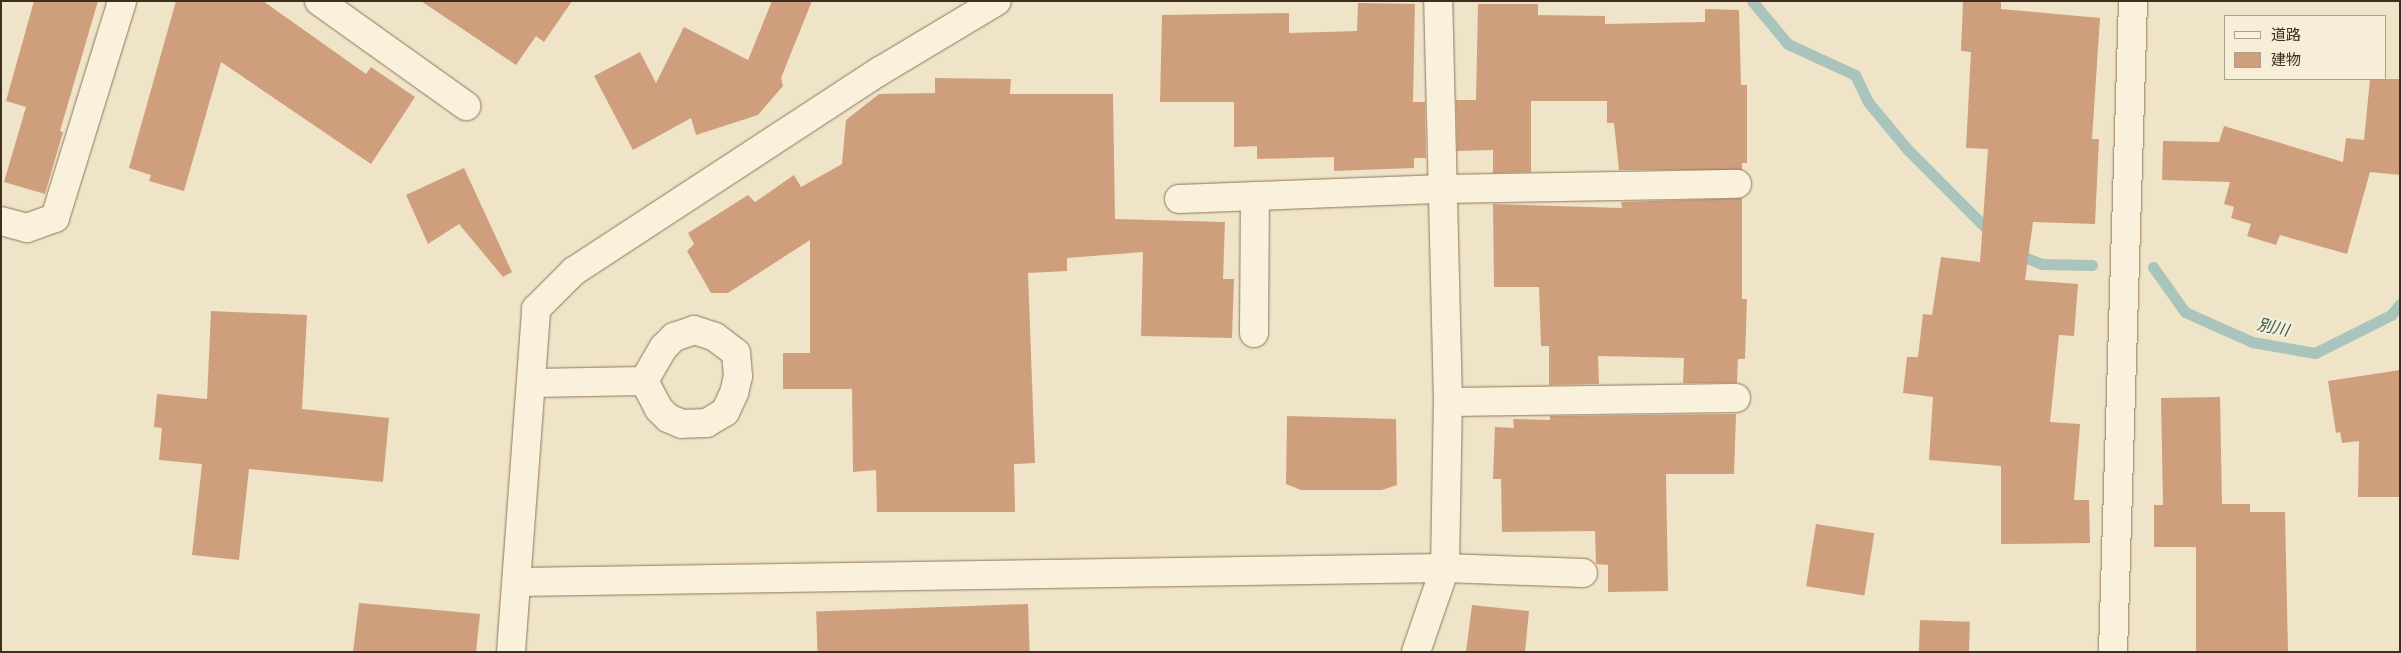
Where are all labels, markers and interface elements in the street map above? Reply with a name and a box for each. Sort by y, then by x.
legend [2224,15,2386,80]
text: 道路 [2271,24,2301,47]
text: 建物 [2271,49,2301,72]
water label: 別川 [2255,315,2291,341]

